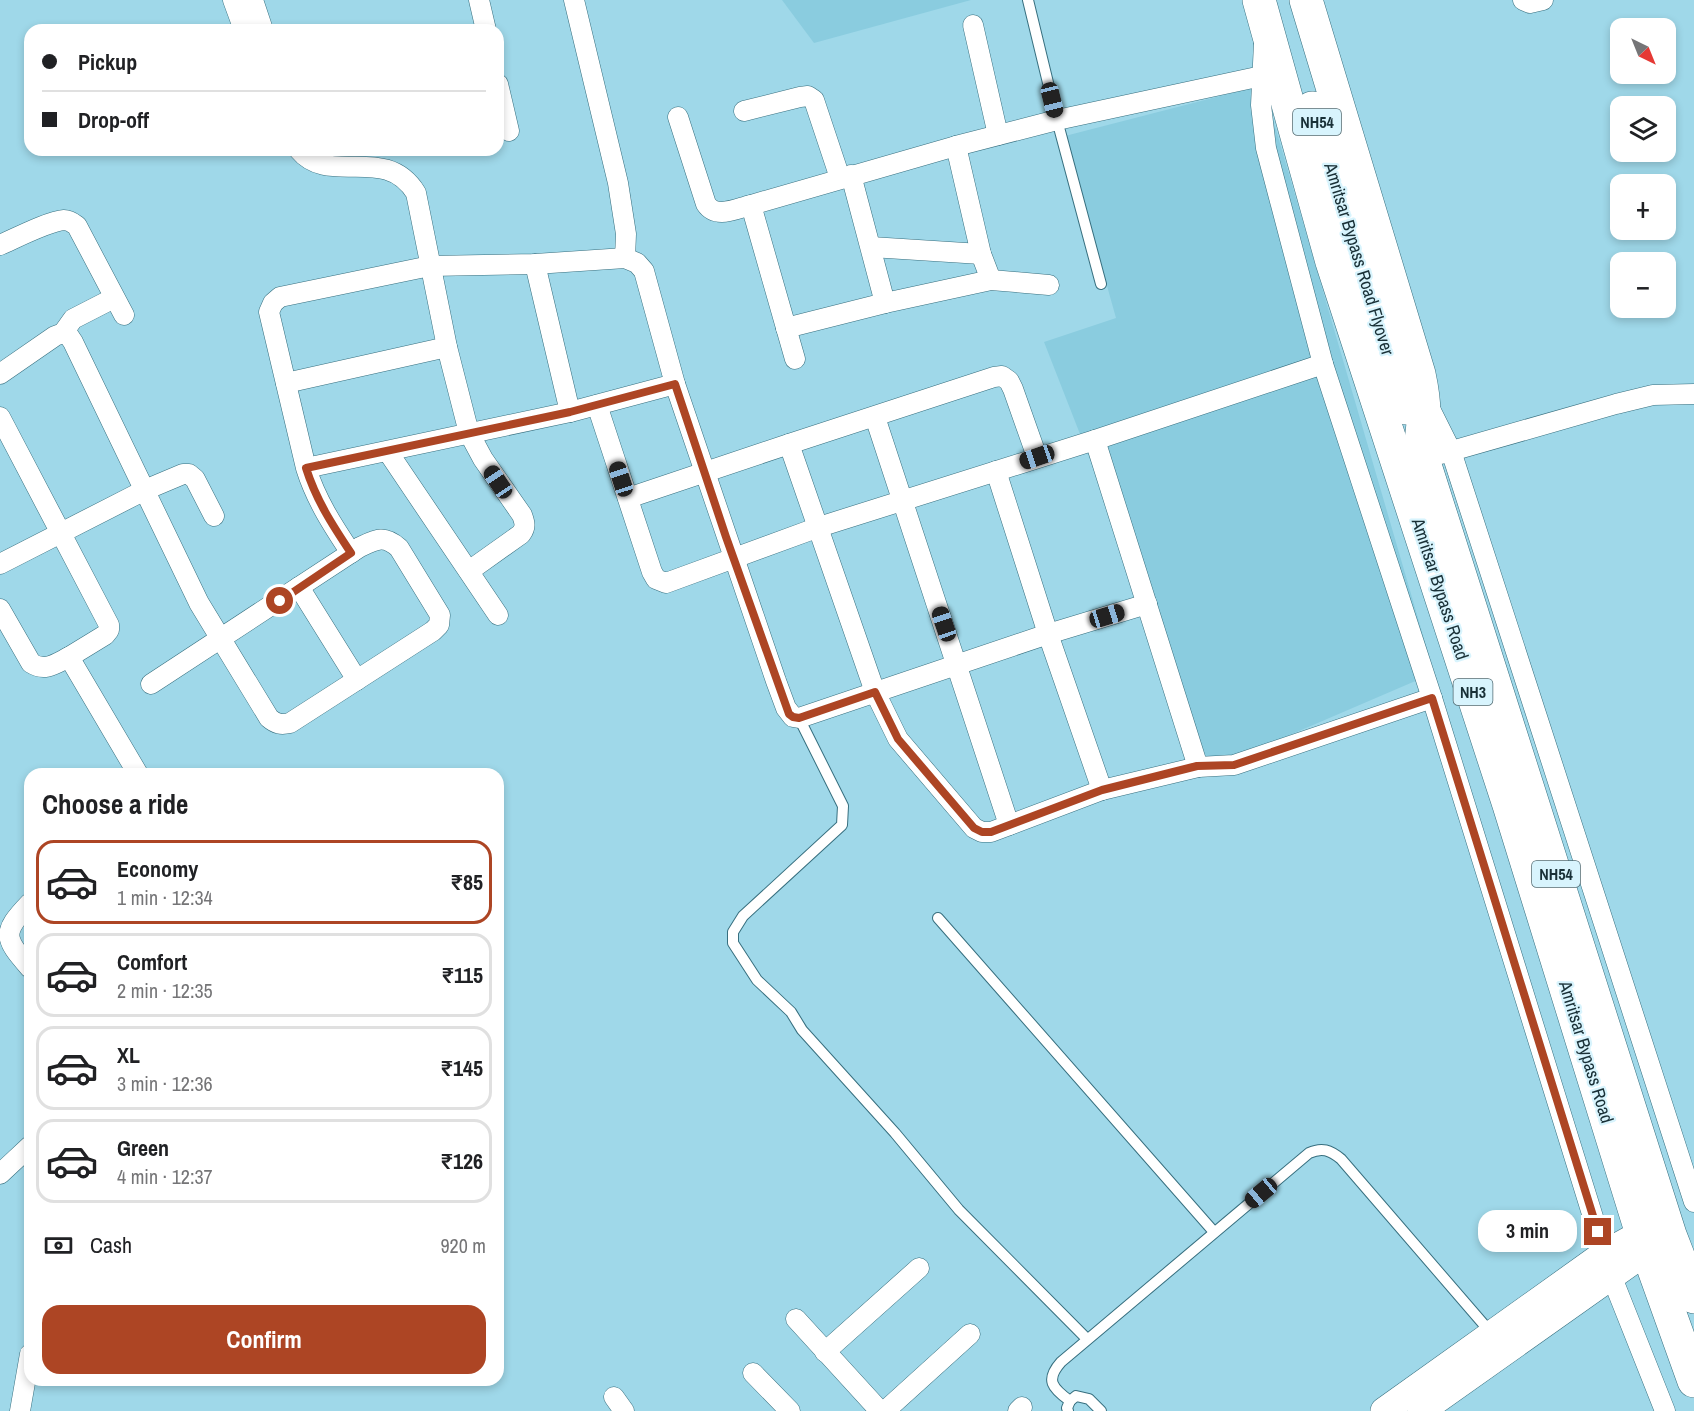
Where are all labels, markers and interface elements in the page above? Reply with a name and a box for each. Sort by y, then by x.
north arrow [1610,18,1676,84]
map controls [1610,18,1676,318]
text: Pickup [78,47,137,77]
car [1039,80,1065,120]
button: layers [1610,96,1676,162]
text: Drop-off [78,105,149,135]
road number: NH54 [1293,109,1341,135]
street label: Amritsar Bypass Road Flyover [1318,159,1401,358]
button: + [1610,174,1676,240]
button: − [1610,252,1676,318]
car [1017,443,1057,471]
car [607,459,635,499]
car [480,462,516,502]
street label: Amritsar Bypass Road [1405,514,1475,663]
route start [266,587,293,614]
car [1087,602,1127,630]
car [930,604,958,644]
road number: NH3 [1454,679,1492,705]
text: Choose a ride [42,786,188,822]
text: Economy [117,854,198,884]
icon: car [45,855,99,909]
road number: NH54 [1532,861,1580,887]
text: ₹85 [450,867,483,897]
text: 1 min · 12:34 [117,884,213,911]
text: Comfort [117,947,187,977]
icon: car [45,948,99,1002]
text: ₹115 [441,960,483,990]
text: 2 min · 12:35 [117,977,213,1004]
street label: Amritsar Bypass Road [1553,977,1620,1126]
text: XL [117,1040,140,1070]
icon: car [45,1041,99,1095]
text: ₹145 [440,1053,483,1083]
text: 3 min · 12:36 [117,1070,213,1097]
text: Green [117,1133,169,1163]
icon: car [45,1134,99,1188]
text: ₹126 [440,1146,483,1176]
text: 4 min · 12:37 [117,1163,213,1190]
car [1241,1175,1281,1211]
callout: 3 min [1478,1211,1577,1253]
text: 3 min [1506,1217,1549,1244]
route end [1584,1218,1611,1245]
icon: cash [42,1229,75,1262]
text: Cash [90,1230,132,1260]
text: 920 m [440,1232,486,1259]
button: Confirm [42,1305,486,1374]

